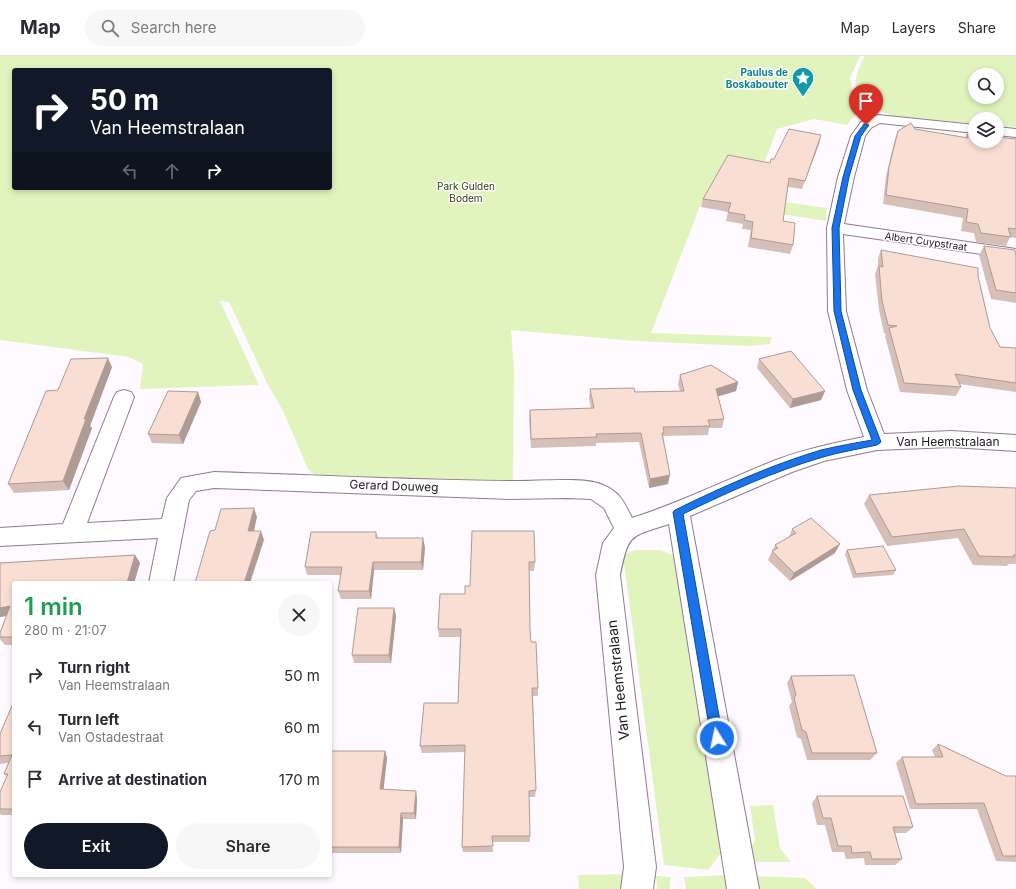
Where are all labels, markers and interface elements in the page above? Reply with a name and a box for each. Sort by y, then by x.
search box [85,10,365,46]
text: Map [20,16,61,39]
icon: search [99,17,121,39]
text: Search here [131,18,216,37]
text: Map [841,19,870,36]
text: Layers [892,19,936,36]
text: Share [958,19,996,36]
place icon: Paulus de Boskabouter [790,65,816,98]
place label: Paulus de Boskabouter [726,66,788,90]
map controls [968,68,1004,148]
button: search [968,68,1004,104]
text: 50 m [90,83,159,117]
icon: right [24,84,76,136]
pin [849,84,883,125]
icon: arrive [855,90,877,112]
button: layers [968,112,1004,148]
text: Van Heemstralaan [90,117,245,138]
icon: left [119,160,141,182]
icon: ahead [161,160,183,182]
icon: right [203,160,225,182]
park label: Park Gulden Bodem [437,180,495,204]
street label: Albert Cuypstraat [884,229,969,253]
street label: Van Heemstralaan [896,434,1000,449]
street label: Gerard Douweg [349,476,439,495]
text: 1 min [24,592,83,621]
button: close [278,594,320,636]
street label: Van Heemstralaan [603,619,632,741]
text: 280 m · 21:07 [24,622,107,638]
text: Turn right [58,658,130,677]
icon: right [24,664,46,686]
text: 50 m [284,666,320,685]
text: Van Heemstralaan [58,677,170,693]
text: Turn left [58,710,119,729]
icon: left [24,716,46,738]
position arrow [696,717,738,759]
text: 60 m [284,718,320,737]
text: Van Ostadestraat [58,729,164,745]
icon: arrive [24,768,46,790]
text: Arrive at destination [58,770,207,789]
text: 170 m [279,770,320,789]
button: Exit [24,823,168,869]
button: Share [176,823,320,869]

